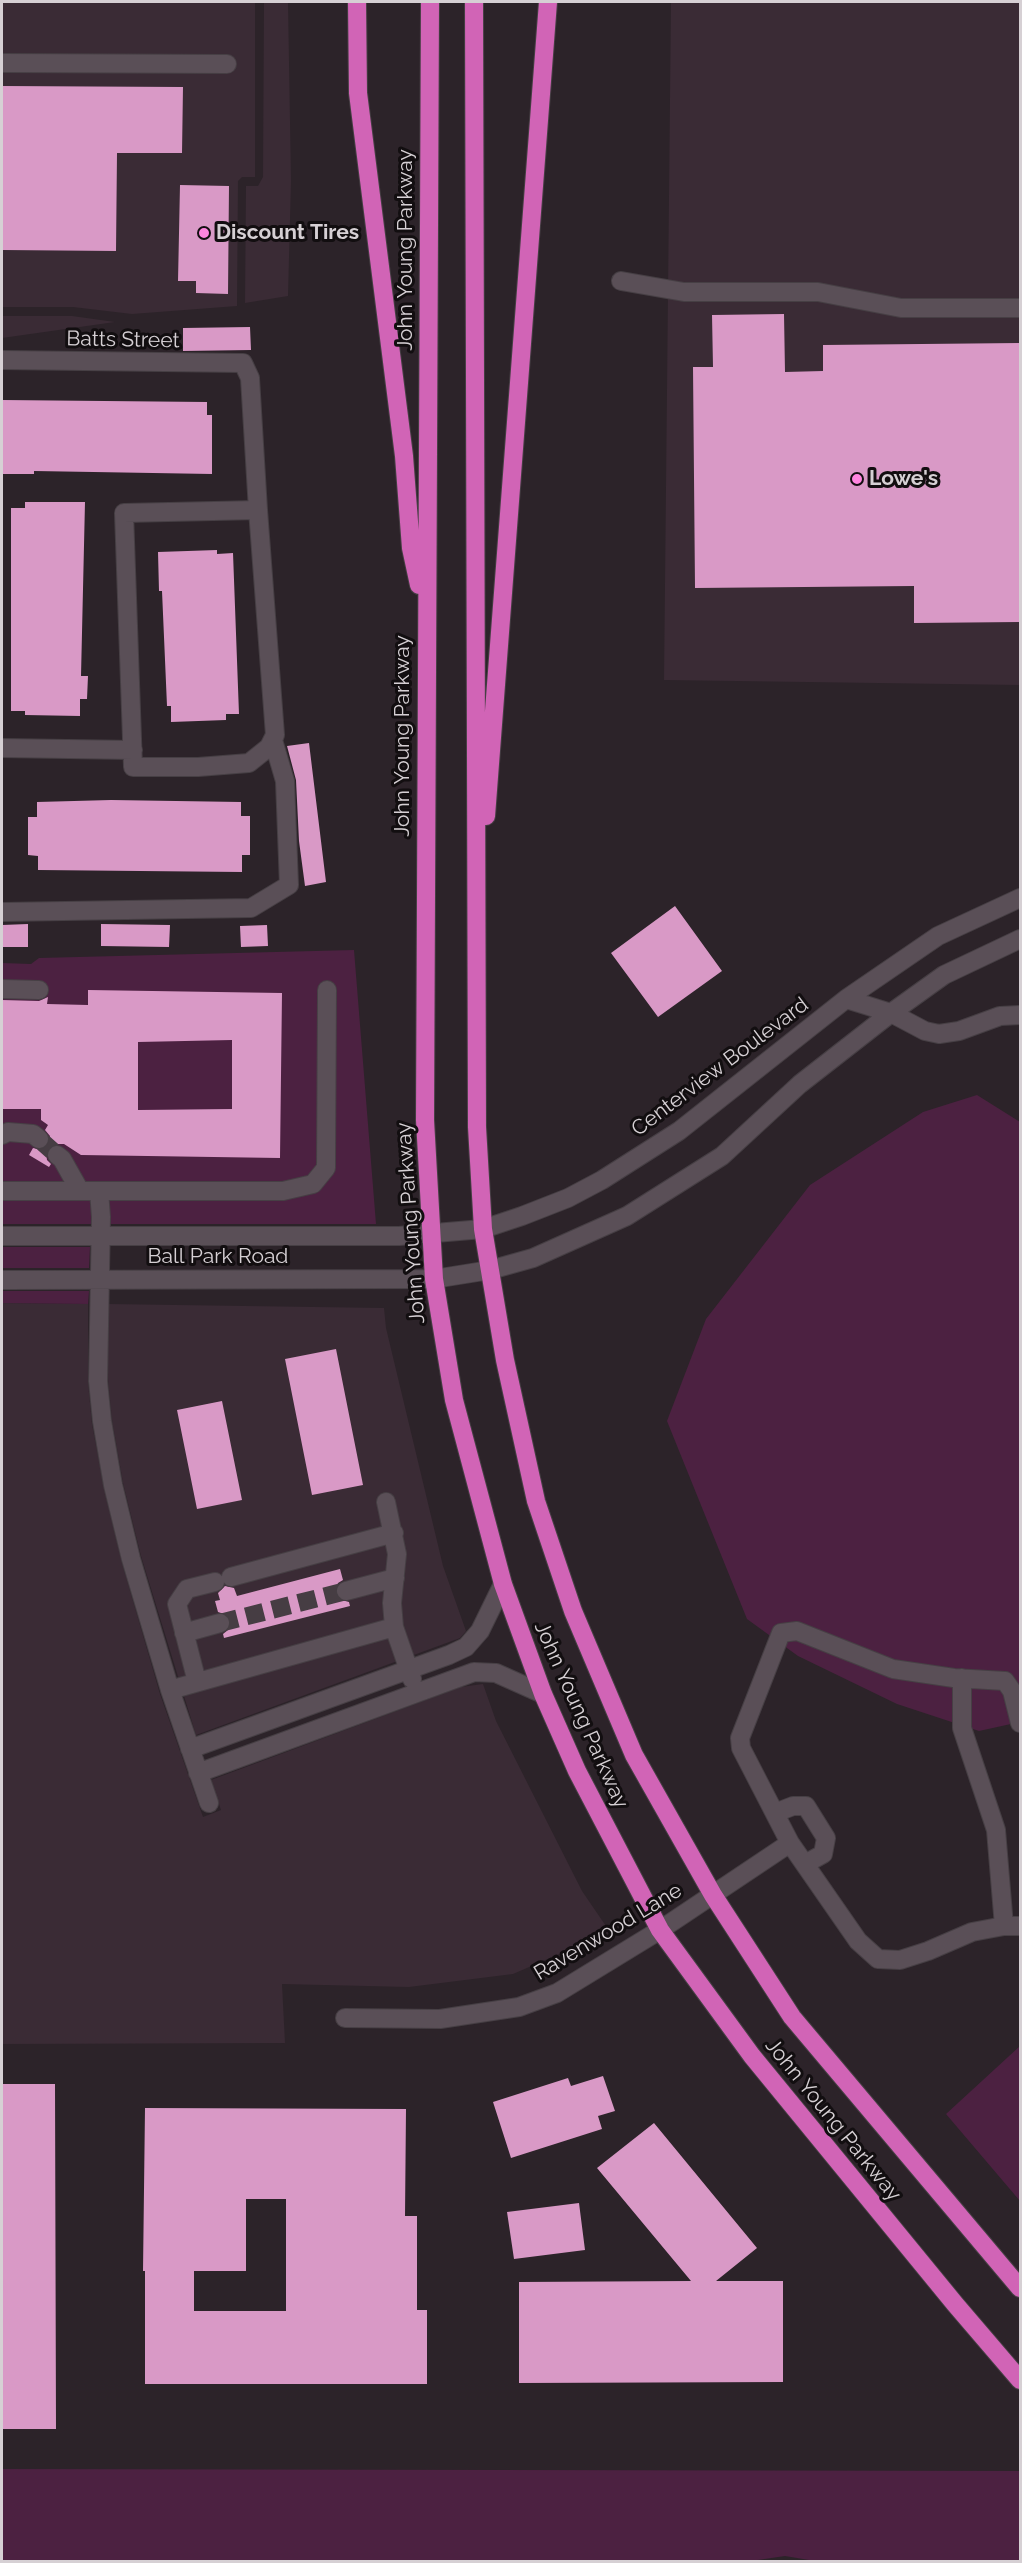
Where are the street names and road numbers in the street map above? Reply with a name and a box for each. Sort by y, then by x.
street label: John Young Parkway [393,149,419,351]
street label: Batts Street [66,326,180,354]
street label: John Young Parkway [390,635,416,837]
street label: Centerview Boulevard [627,992,813,1142]
street label: John Young Parkway [391,1122,431,1324]
street label: Ball Park Road [148,1244,288,1270]
street label: John Young Parkway [528,1618,634,1812]
street label: Ravenwood Lane [529,1878,687,1986]
street label: John Young Parkway [760,2034,906,2206]

